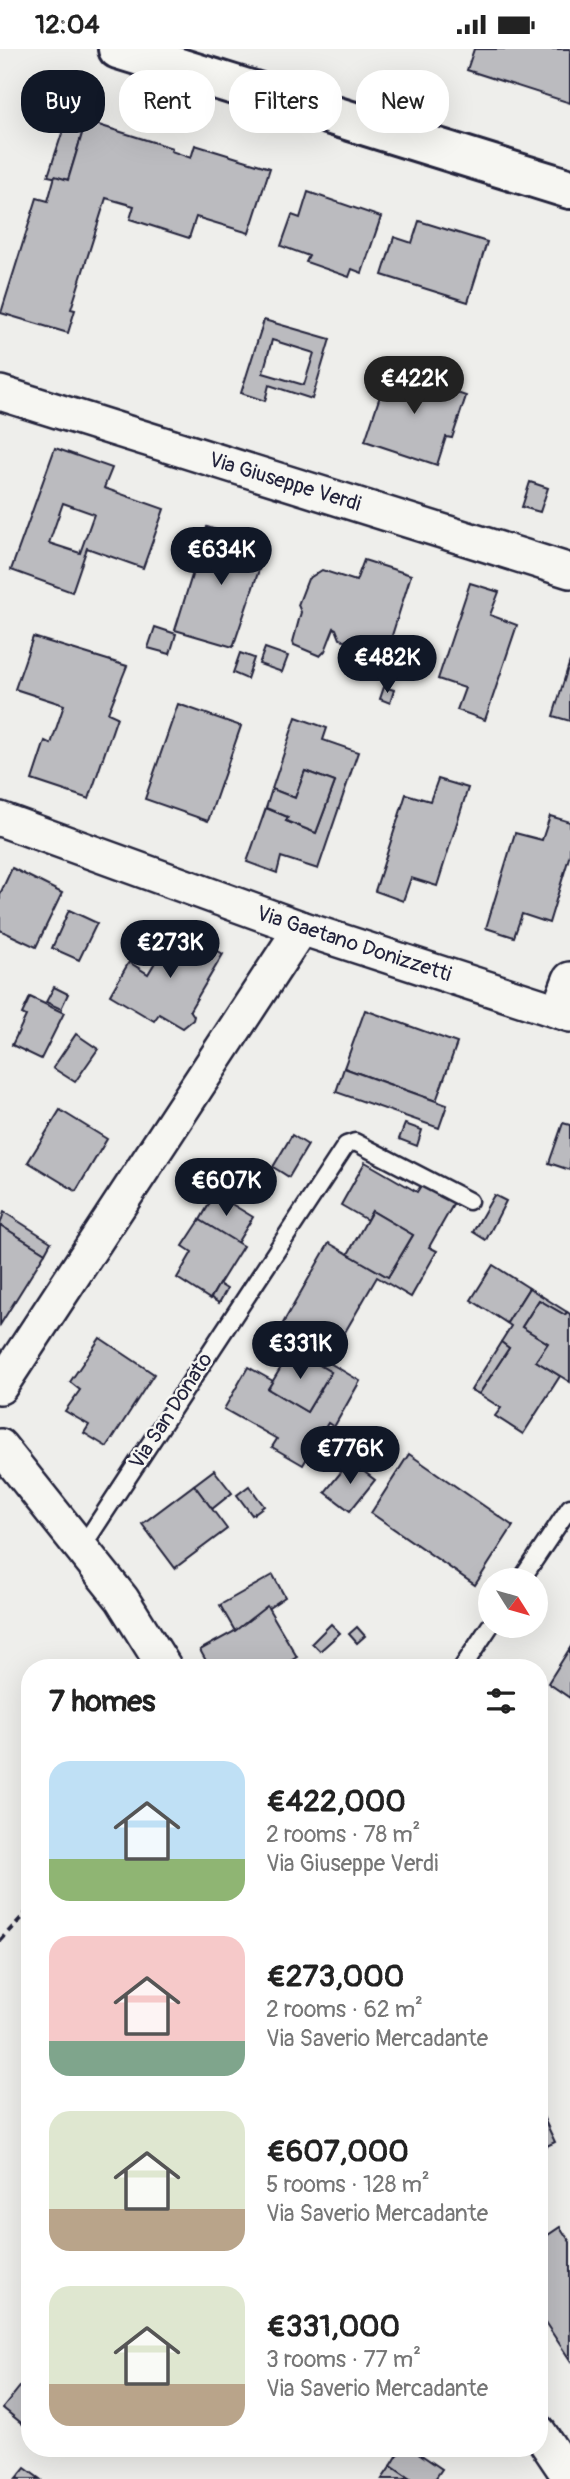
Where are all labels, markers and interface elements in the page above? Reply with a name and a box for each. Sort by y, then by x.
text: 12:04 [35,9,99,41]
chip: Buy [21,70,105,133]
chip: Rent [119,70,215,133]
chip: Filters [229,70,342,133]
chip: New [356,70,449,133]
pin: €422K [365,357,463,416]
text: €422K [380,364,448,393]
street label: Via Giuseppe Verdi [206,446,364,518]
pin: €634K [172,527,270,587]
text: €634K [187,535,255,564]
pin: €482K [338,635,436,695]
text: €482K [354,643,420,672]
street label: Via Gaetano Donizzetti [253,900,455,988]
pin: €273K [121,921,219,980]
text: €273K [137,928,203,957]
pin: €607K [177,1159,275,1218]
text: €607K [191,1166,261,1195]
pin: €331K [251,1321,349,1381]
text: €331K [268,1329,332,1358]
street label: Via San Donato [123,1348,219,1474]
pin: €776K [301,1427,399,1486]
text: €776K [317,1434,383,1463]
north arrow [478,1568,548,1638]
map controls [478,1568,548,1638]
icon: filters [482,1682,520,1720]
text: 7 homes [49,1683,156,1720]
text: €422,000 [266,1783,406,1820]
icon: home [105,1789,189,1873]
text: 2 rooms · 78 m² [266,1820,420,1849]
text: Via Giuseppe Verdi [266,1849,438,1878]
text: €273,000 [266,1958,404,1995]
icon: home [105,1964,189,2048]
text: 2 rooms · 62 m² [266,1995,423,2024]
text: Via Saverio Mercadante [266,2024,488,2053]
text: €607,000 [266,2133,409,2170]
icon: home [105,2139,189,2223]
text: 5 rooms · 128 m² [266,2170,430,2199]
text: Via Saverio Mercadante [266,2199,488,2228]
text: €331,000 [266,2308,400,2345]
icon: home [105,2314,189,2398]
text: 3 rooms · 77 m² [266,2345,421,2374]
text: Via Saverio Mercadante [266,2374,488,2403]

